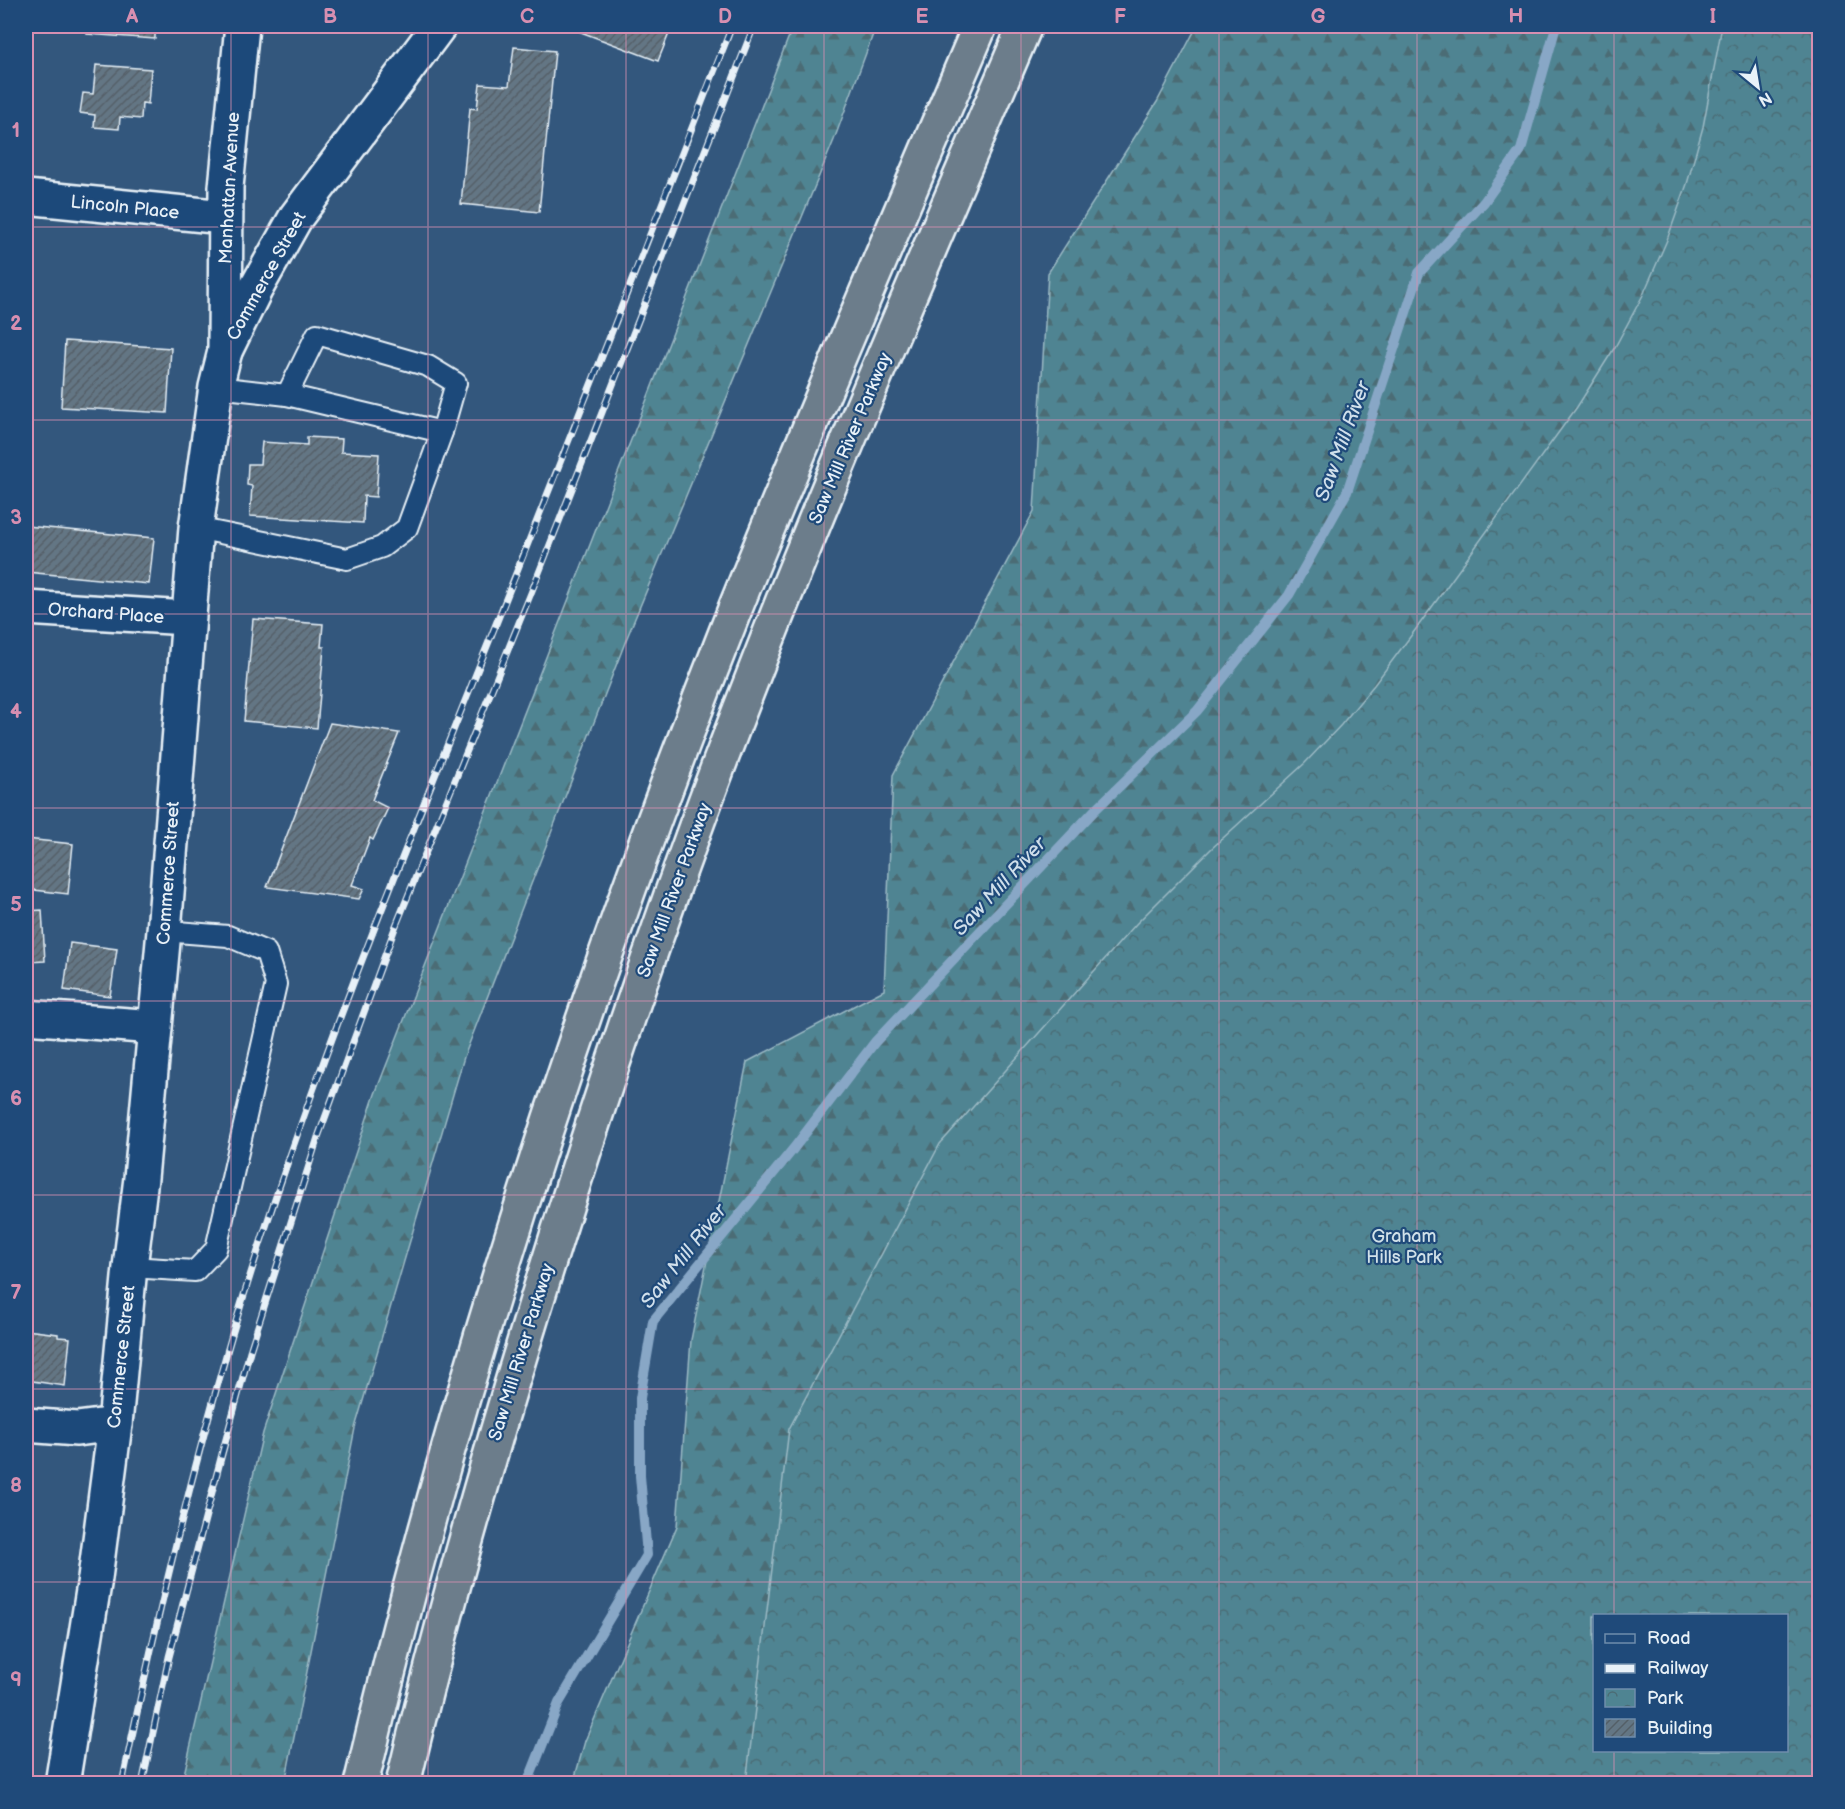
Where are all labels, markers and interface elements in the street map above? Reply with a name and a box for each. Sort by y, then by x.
text: A [125,5,139,29]
text: B [323,5,337,29]
text: C [520,5,534,29]
text: D [718,5,732,29]
text: E [916,5,929,29]
text: F [1114,5,1126,29]
text: G [1311,5,1326,29]
text: H [1509,5,1523,29]
text: I [1710,5,1716,29]
north arrow [1728,57,1788,117]
text: N [1755,87,1775,110]
street label: Manhattan Avenue [215,111,244,265]
text: 1 [12,119,20,143]
street label: Lincoln Place [70,191,181,224]
street label: Commerce Street [222,208,311,344]
text: 2 [10,312,22,336]
street label: Saw Mill River Parkway [805,349,896,527]
water label: Saw Mill River [1310,377,1376,505]
text: 3 [10,506,22,530]
street label: Orchard Place [47,599,165,628]
text: 4 [10,700,22,724]
street label: Saw Mill River Parkway [633,799,716,980]
street label: Commerce Street [153,800,184,945]
water label: Saw Mill River [948,831,1053,941]
text: 5 [10,893,22,917]
text: 6 [10,1087,22,1111]
water label: Saw Mill River [636,1198,733,1314]
park label: Graham Hills Park [1366,1226,1442,1268]
street label: Saw Mill River Parkway [485,1260,559,1443]
text: 7 [10,1281,22,1305]
street label: Commerce Street [104,1284,140,1430]
text: 8 [10,1474,22,1498]
legend [1593,1614,1788,1752]
text: Road [1647,1628,1691,1649]
text: Railway [1647,1658,1709,1679]
text: 9 [10,1668,22,1692]
text: Park [1647,1688,1683,1709]
text: Building [1647,1718,1713,1739]

